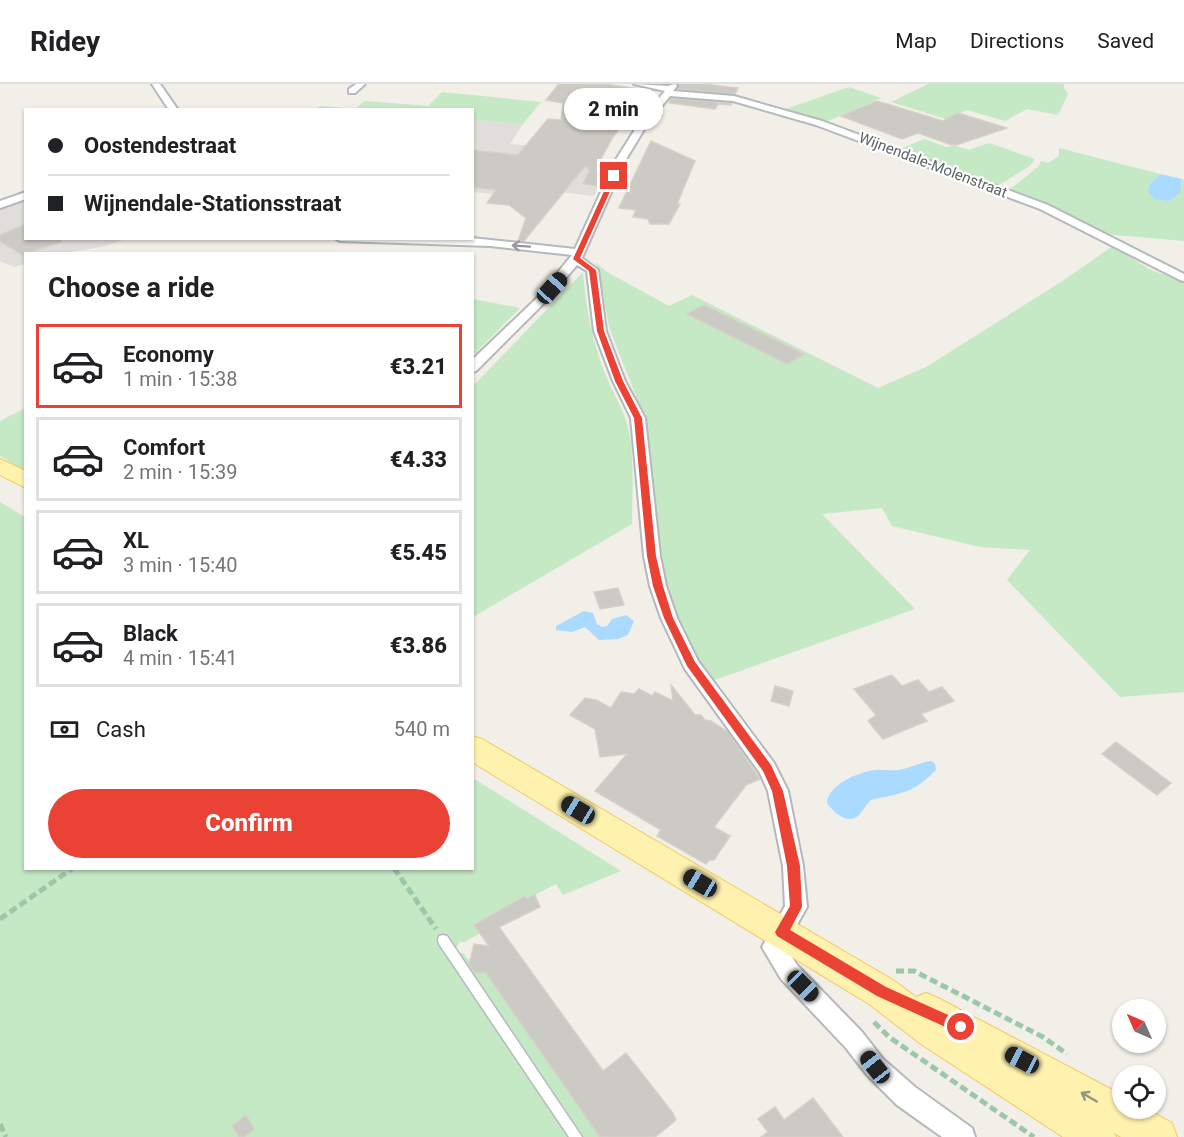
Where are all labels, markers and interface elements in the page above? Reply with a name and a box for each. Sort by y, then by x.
text: Ridey [30,25,100,58]
text: Map [895,29,937,53]
text: Directions [970,29,1064,53]
text: Saved [1097,29,1154,53]
callout: 2 min [564,89,664,131]
text: 2 min [588,97,639,121]
street label: Wijnendale-Molenstraat [856,128,1010,202]
text: Oostendestraat [84,133,236,158]
route end [600,162,627,189]
text: Wijnendale-Stationsstraat [84,191,341,216]
one-way arrow [511,240,531,251]
car [533,269,571,307]
text: Choose a ride [48,272,214,304]
icon: car [51,339,105,393]
text: Economy [123,342,214,367]
text: €3.21 [390,354,447,379]
text: 1 min · 15:38 [123,367,238,391]
icon: car [51,432,105,486]
text: Comfort [123,435,205,460]
text: €4.33 [390,447,447,472]
text: 2 min · 15:39 [123,460,238,484]
icon: car [51,525,105,579]
text: XL [123,528,149,553]
text: €5.45 [390,540,447,565]
text: 3 min · 15:40 [123,553,238,577]
icon: car [51,618,105,672]
text: Black [123,621,178,646]
text: €3.86 [390,633,447,658]
text: 4 min · 15:41 [123,646,238,670]
icon: cash [48,713,81,746]
text: Cash [96,717,146,742]
text: 540 m [394,717,450,741]
button: Confirm [48,789,450,858]
car [558,793,598,827]
car [680,866,720,900]
car [784,967,822,1005]
north arrow [1112,999,1166,1053]
map controls [1112,999,1166,1119]
route start [947,1013,974,1040]
car [1002,1044,1042,1076]
car [857,1047,893,1087]
button: locate [1112,1065,1166,1119]
one-way arrow [1081,1091,1098,1103]

